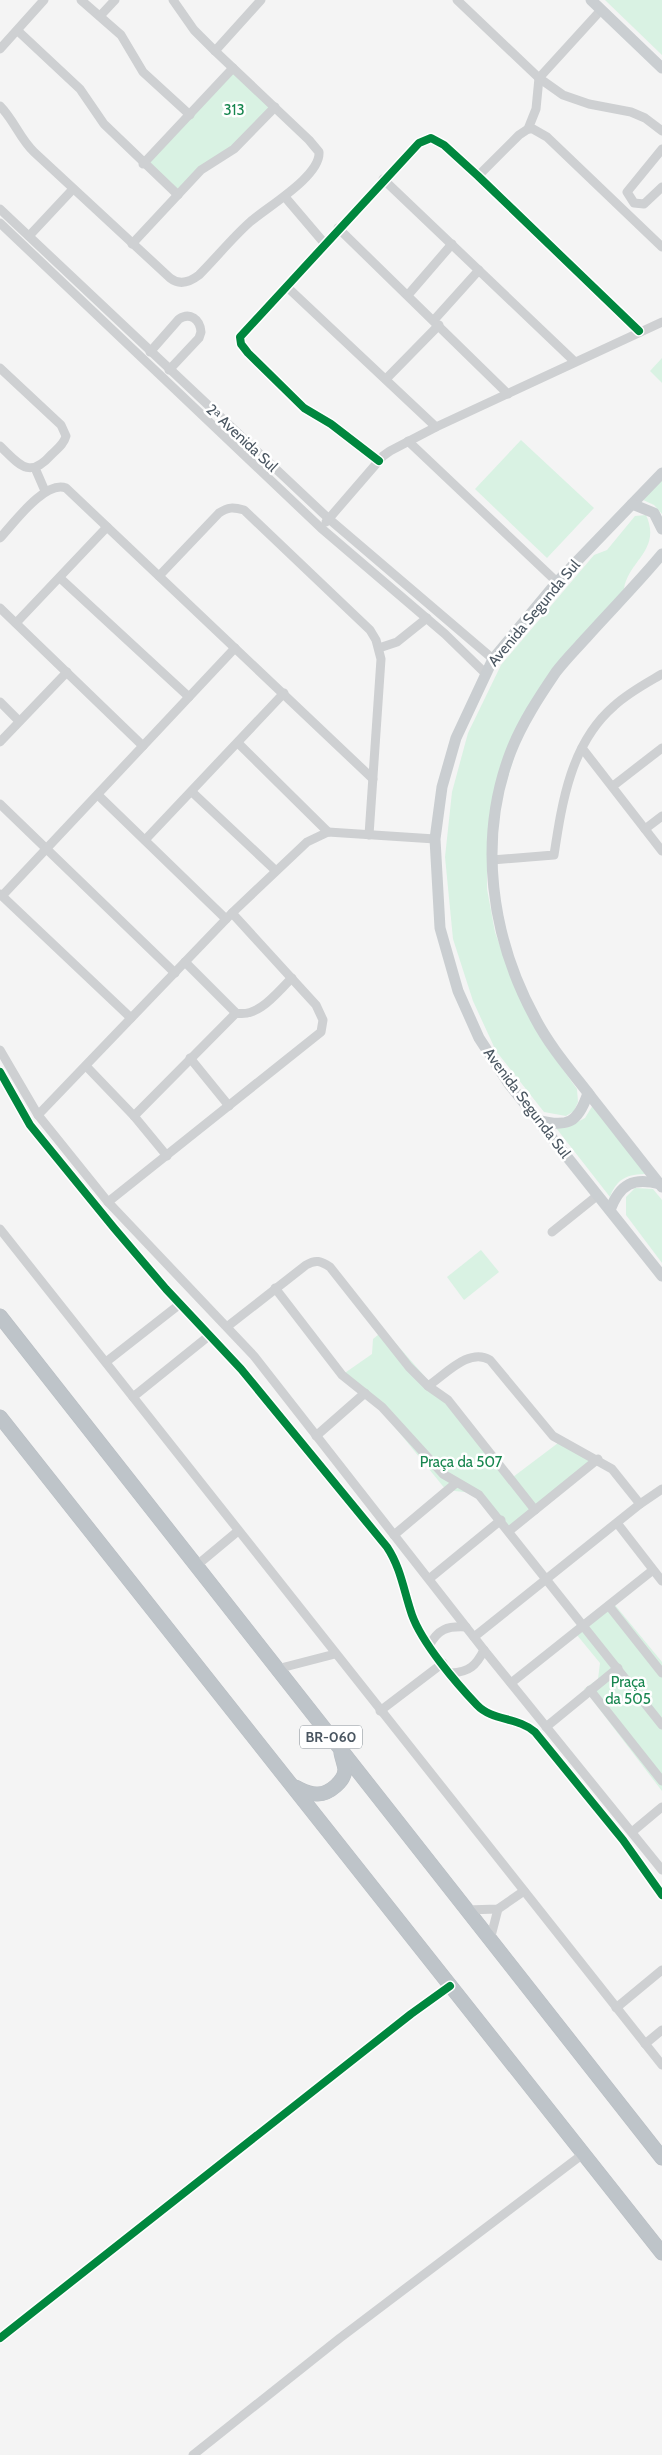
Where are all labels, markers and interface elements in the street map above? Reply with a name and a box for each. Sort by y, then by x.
park label: 313 [223,101,245,119]
street label: 2ᵃ Avenida Sul [203,400,282,476]
street label: Avenida Segunda Sul [484,556,584,670]
street label: Avenida Segunda Sul [480,1044,575,1162]
park label: Praça da 507 [420,1453,503,1471]
park label: Praça da 505 [605,1673,651,1708]
road number: BR-060 [300,1725,362,1748]

